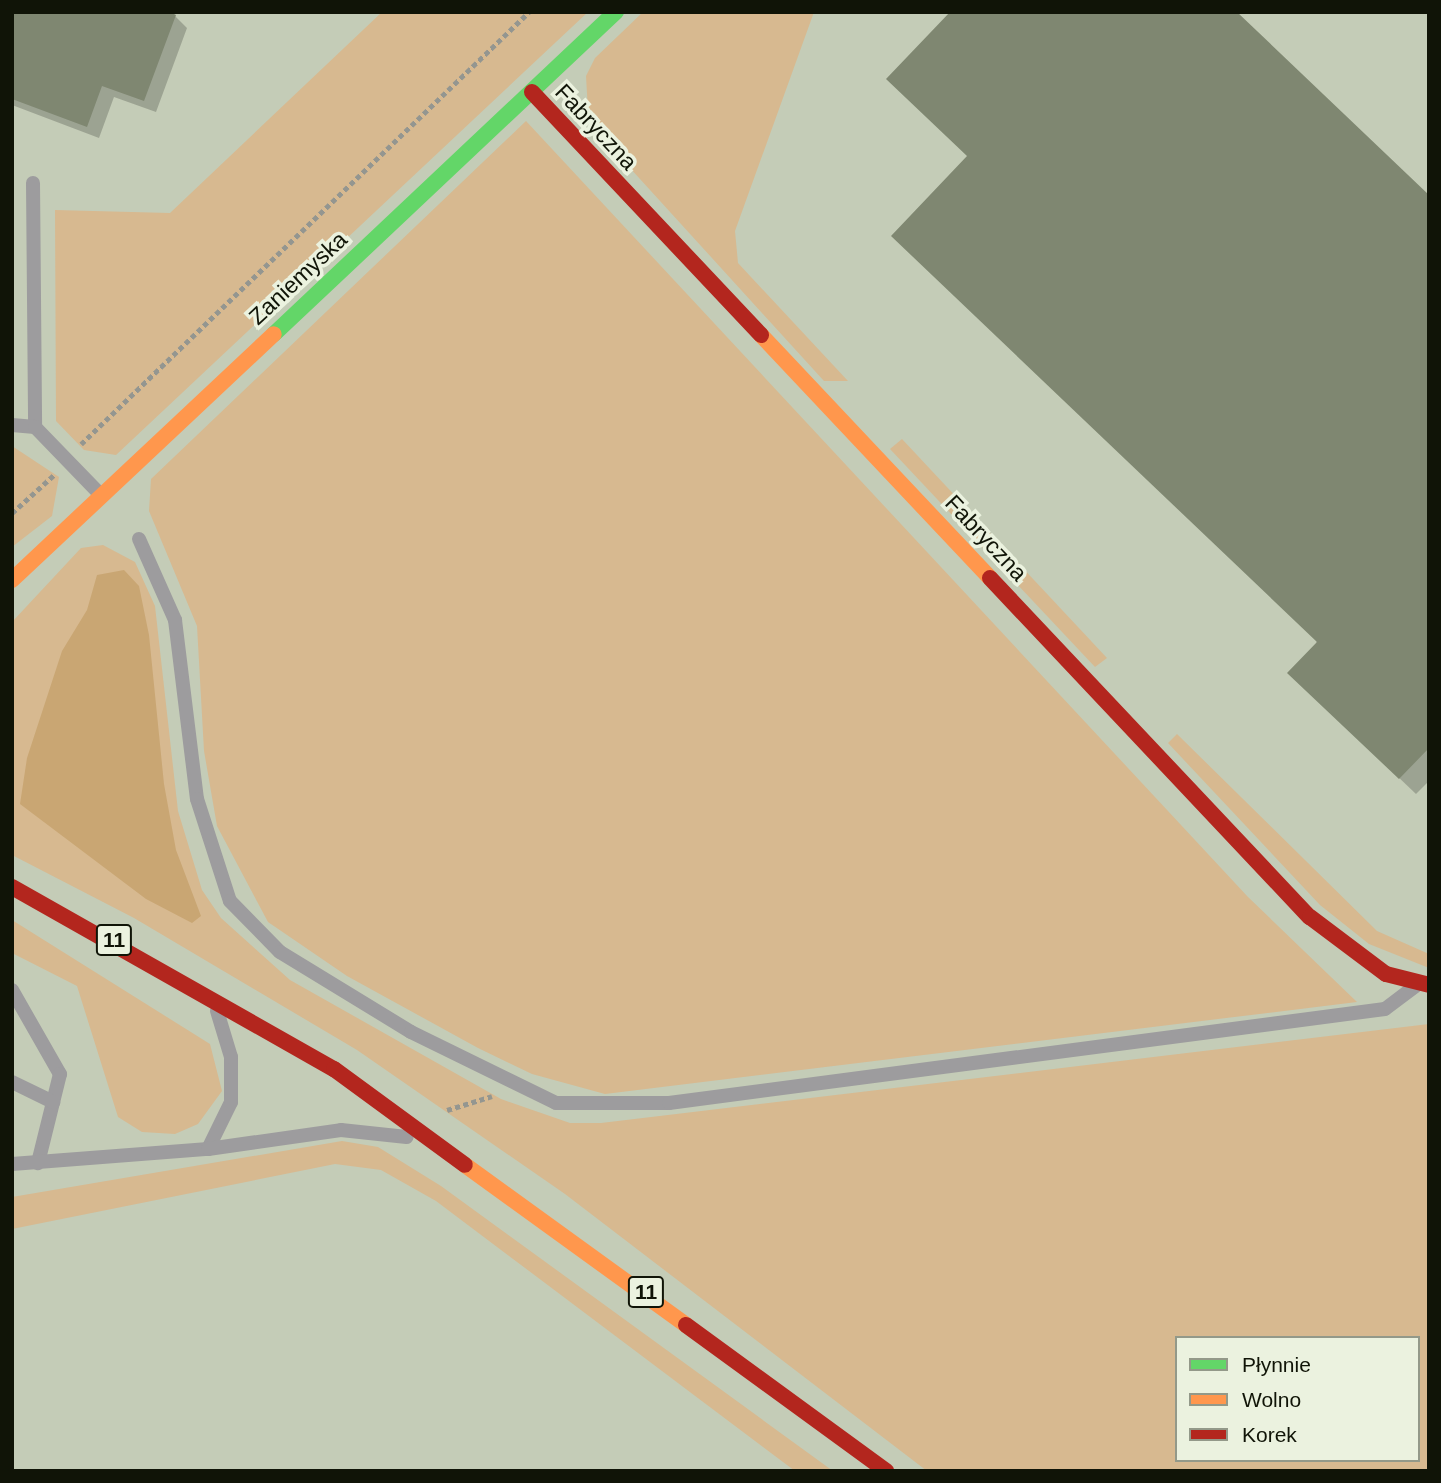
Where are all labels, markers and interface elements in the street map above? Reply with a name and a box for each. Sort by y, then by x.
street label: Fabryczna [549,78,643,176]
street label: Zaniemyska [243,226,353,330]
street label: Fabryczna [939,489,1033,587]
road number: 11 [95,922,133,958]
road number: 11 [627,1274,665,1310]
legend [1175,1336,1420,1462]
text: Płynnie [1242,1353,1311,1376]
text: Wolno [1242,1388,1301,1411]
text: Korek [1242,1423,1297,1446]

